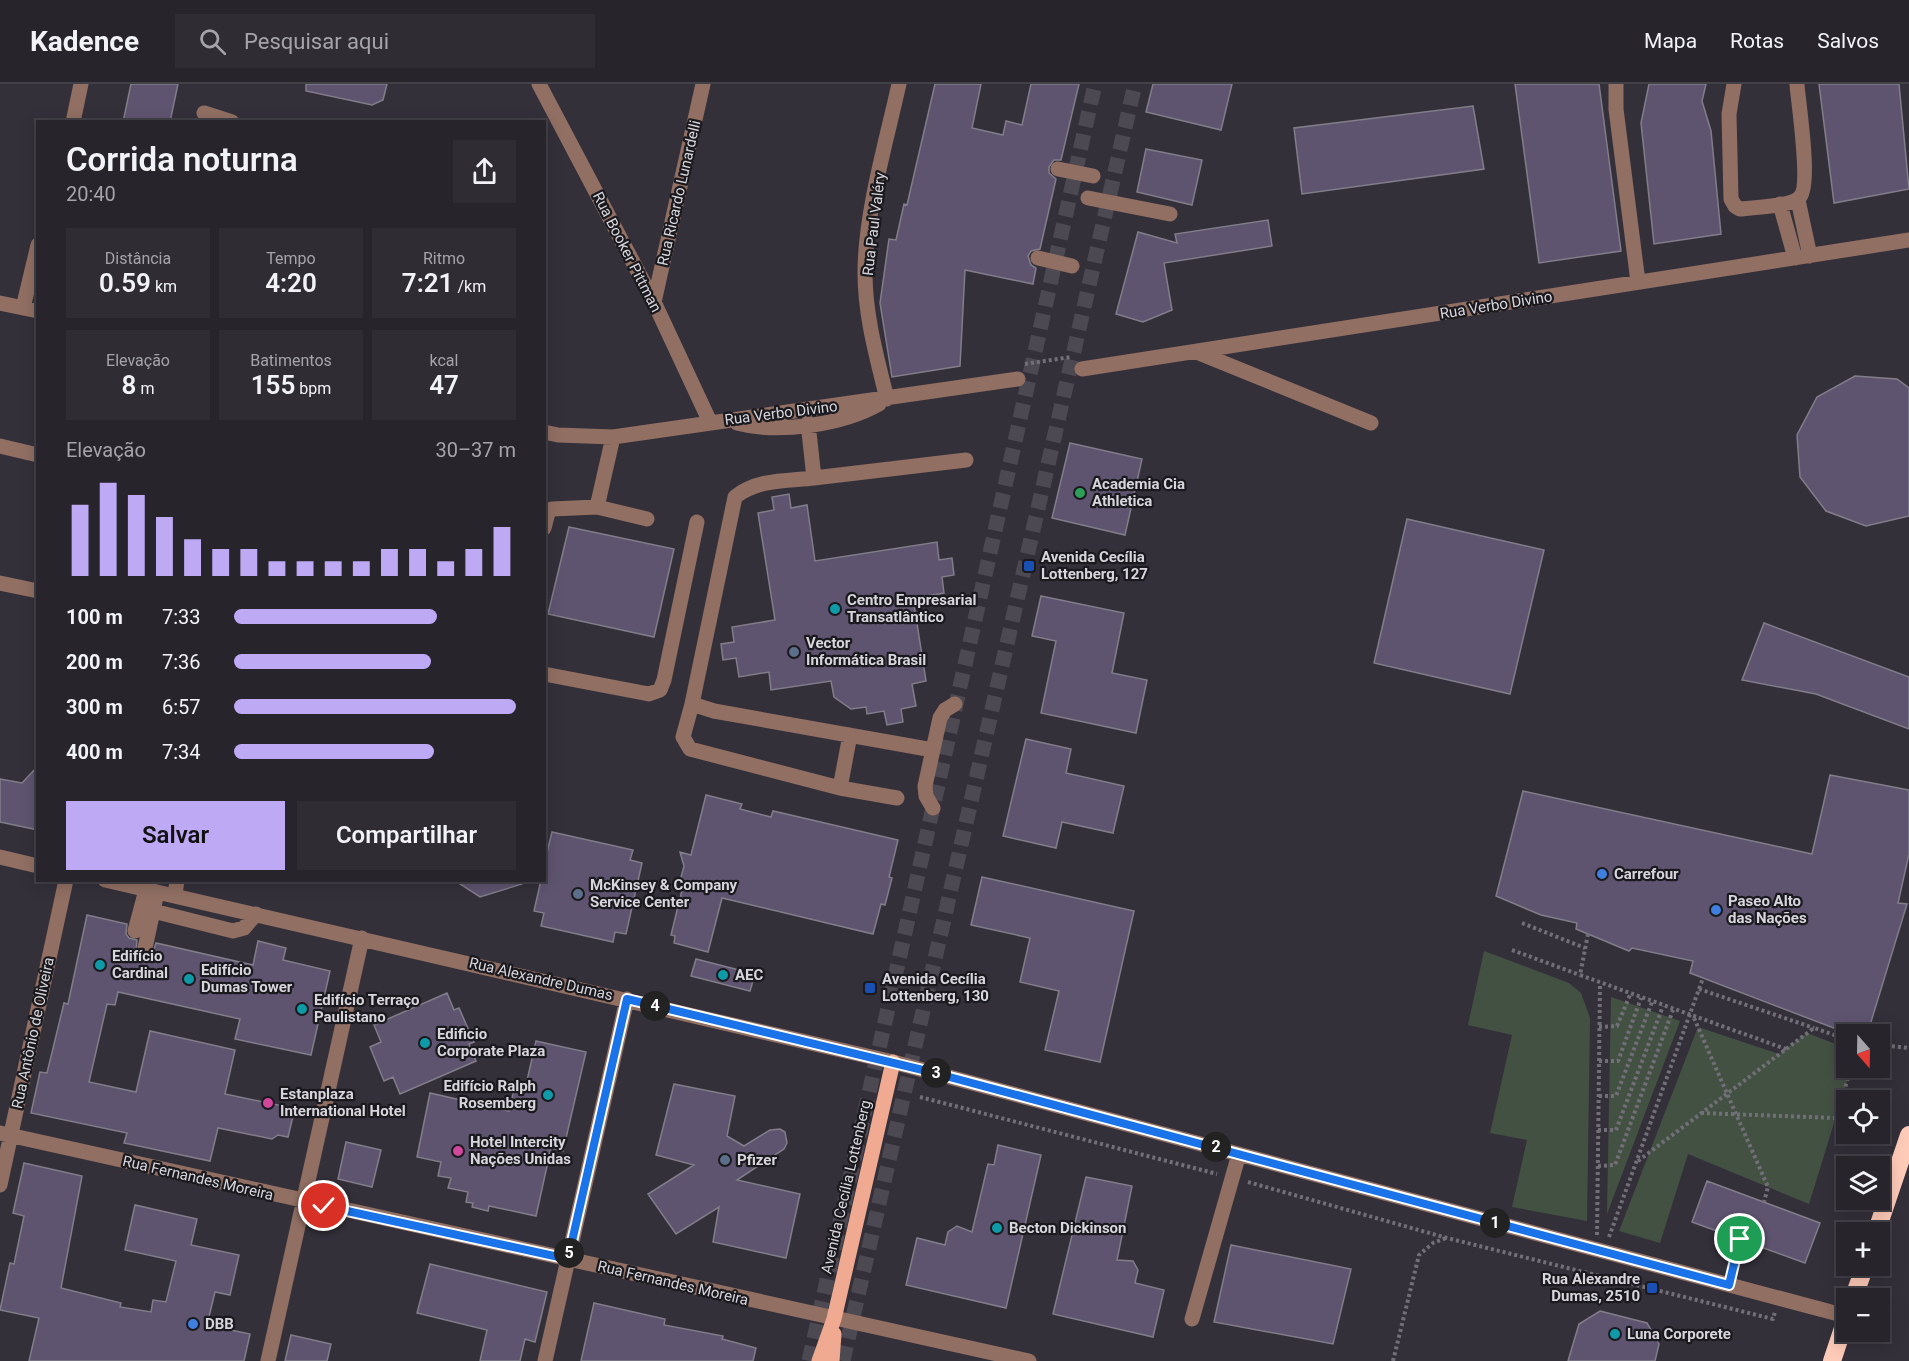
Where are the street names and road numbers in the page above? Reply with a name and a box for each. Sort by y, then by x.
street label: Rua Ricardo Lunardelli [653,119,705,267]
street label: Rua Paul Valéry [859,171,889,277]
street label: Rua Booker Pittman [589,189,665,315]
street label: Rua Verbo Divino [1438,287,1554,323]
street label: Rua Verbo Divino [724,397,838,429]
street label: Rua Alexandre Dumas [467,954,615,1004]
street label: Rua Antônio de Oliveira [8,956,58,1110]
street label: Avenida Cecília Lottenberg [817,1098,875,1276]
street label: Rua Fernandes Moreira [121,1152,275,1204]
street label: Rua Fernandes Moreira [596,1257,750,1309]

